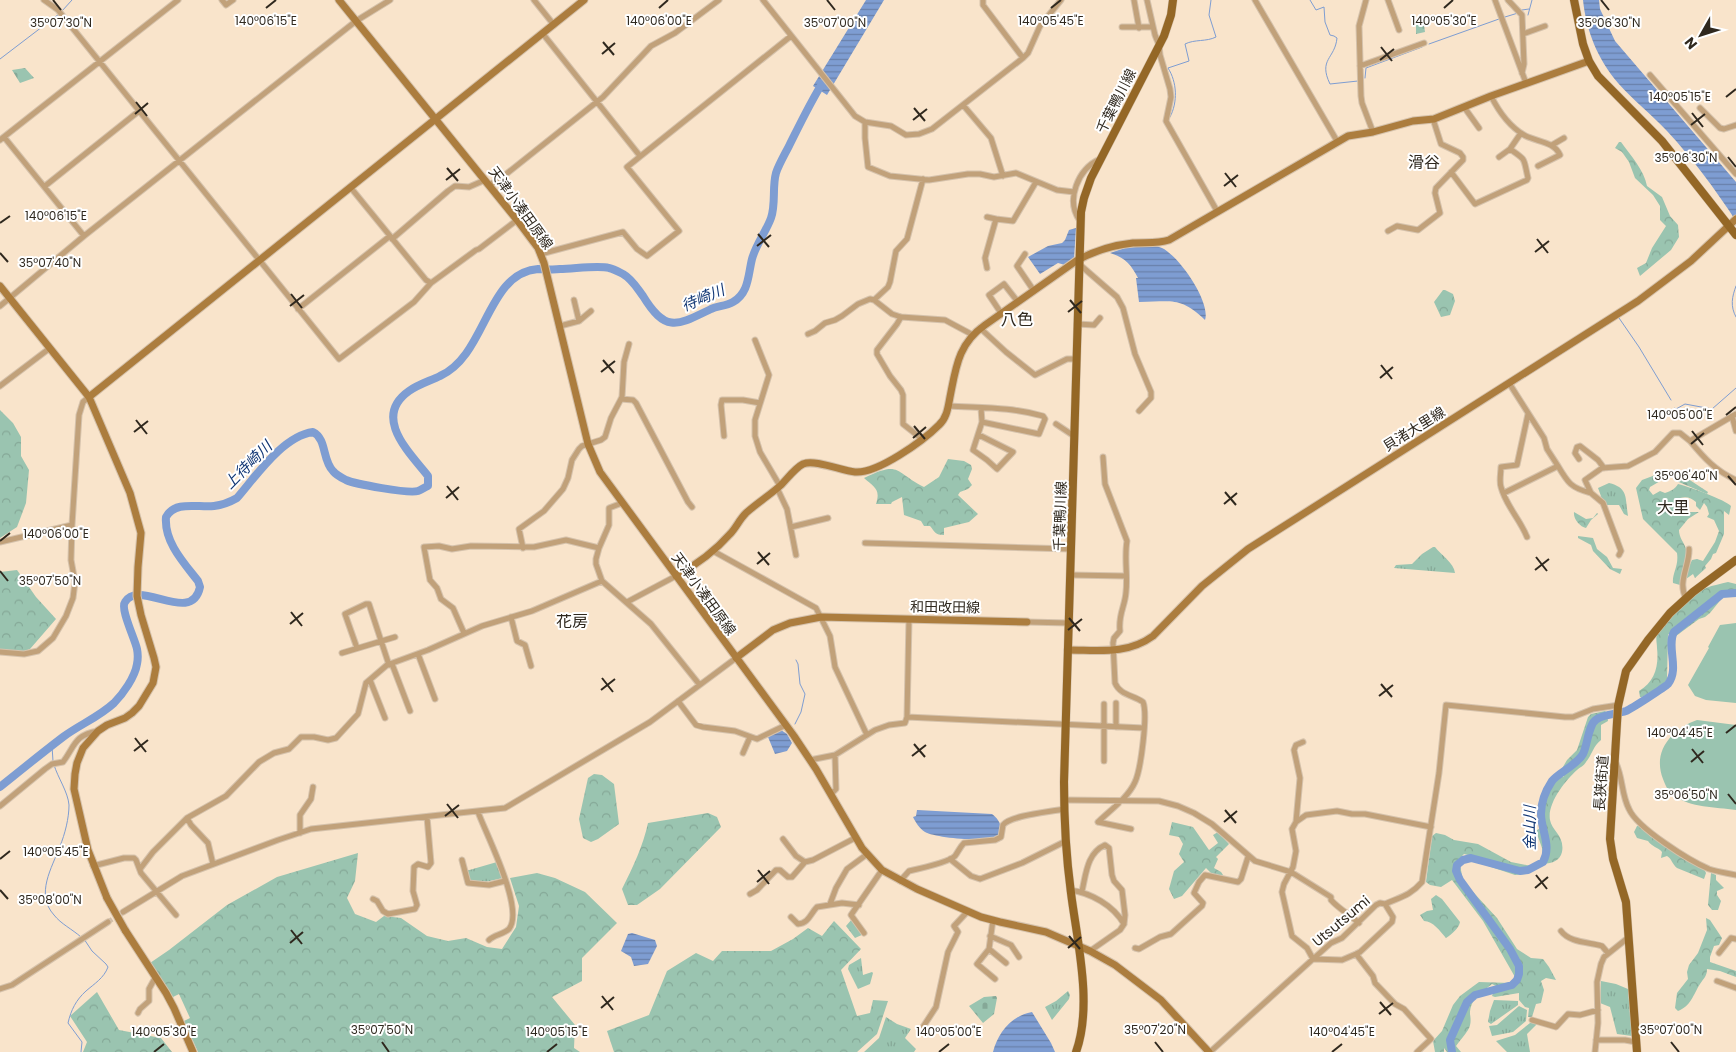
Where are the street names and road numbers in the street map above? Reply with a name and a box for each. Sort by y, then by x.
street label: 千葉鴨川線 [1091,65,1141,137]
street label: 天津小湊田原線 [484,162,558,254]
street label: 貝渚大里線 [1379,402,1449,456]
street label: 千葉鴨川線 [1049,481,1071,551]
street label: 天津小湊田原線 [667,548,741,640]
street label: 和田改田線 [910,596,980,618]
street label: 長狭街道 [1589,754,1613,812]
street label: Utsutsumi [1308,891,1374,951]

